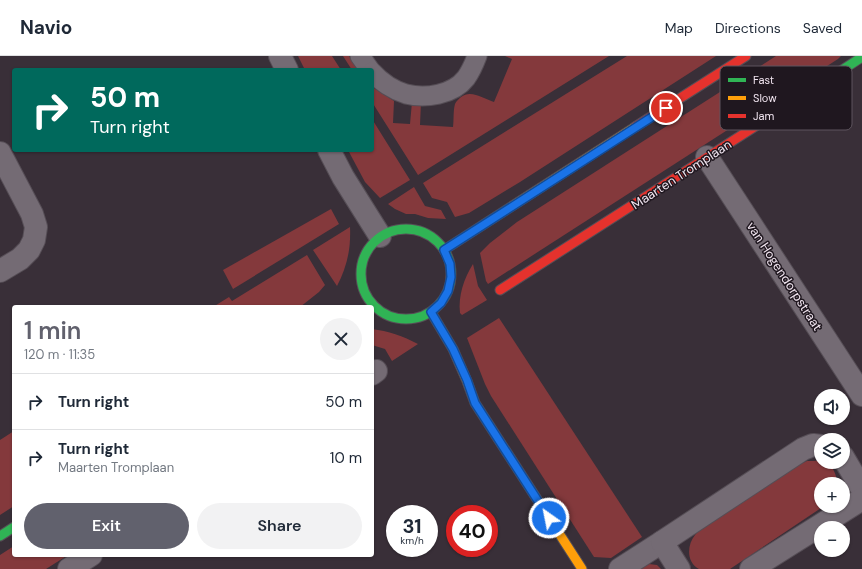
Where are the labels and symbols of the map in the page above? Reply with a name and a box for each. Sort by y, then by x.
legend [720,66,852,130]
text: Fast [753,73,774,87]
pin [649,91,683,125]
text: Slow [753,91,777,105]
text: Jam [753,109,774,123]
street label: Maarten Tromplaan [628,136,735,213]
street label: van Hogendorpstraat [743,219,826,334]
position arrow [528,497,570,539]
speed limit sign: 40 [446,505,498,557]

